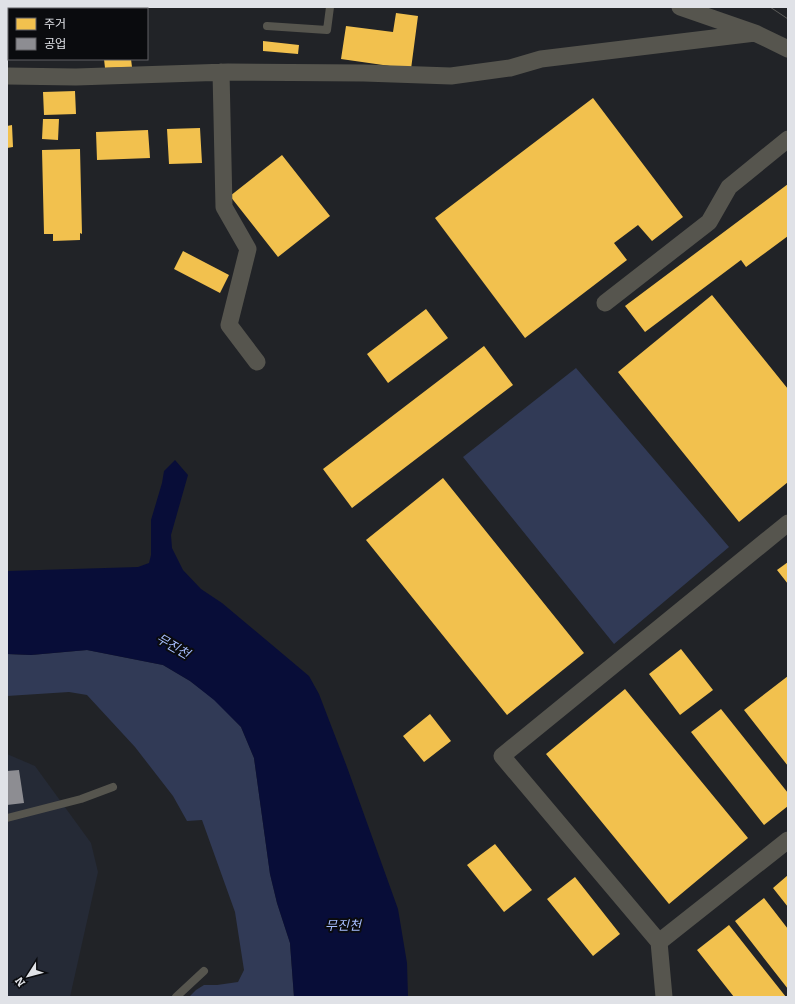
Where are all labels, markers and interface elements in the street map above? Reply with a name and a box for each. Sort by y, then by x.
legend [8,8,148,60]
text: 주거 [44,17,66,31]
text: 공업 [44,37,66,51]
water label: 무진천 [154,631,193,662]
water label: 무진천 [325,918,362,933]
north arrow [8,956,48,996]
text: N [12,974,28,989]

